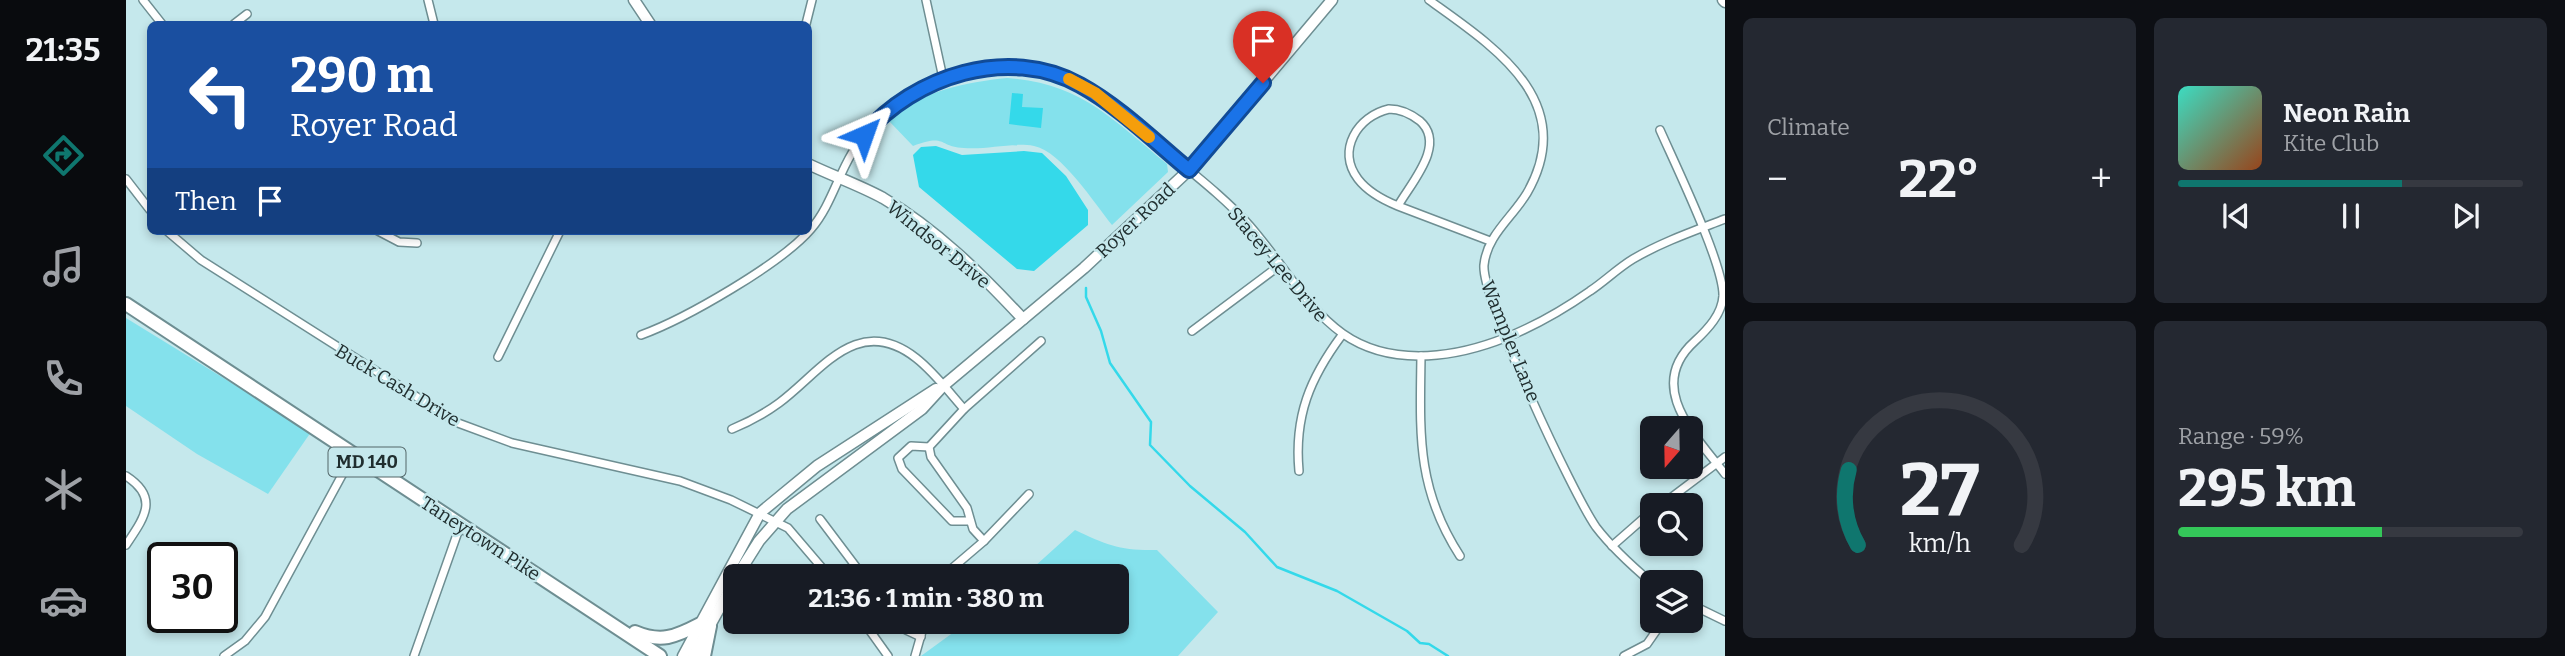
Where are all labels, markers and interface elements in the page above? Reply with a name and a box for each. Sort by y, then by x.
pin [1233,11,1293,83]
icon: arrive [1244,22,1282,60]
text: 21:35 [25,31,101,69]
text: 290 m [290,46,433,105]
icon: left [175,49,266,140]
position arrow [827,98,901,172]
text: Neon Rain [2283,98,2410,129]
text: Royer Road [290,106,458,144]
text: Climate [1767,113,1850,141]
text: Kite Club [2283,129,2379,157]
icon: directions [39,131,88,180]
text: 22° [1898,148,1980,211]
text: − [1767,156,1788,202]
text: + [2090,156,2112,202]
street label: Royer Road [1091,178,1180,263]
icon: arrive [251,182,289,220]
text: Then [175,186,237,217]
street label: Windsor Drive [882,196,995,293]
icon: previous [2217,197,2255,235]
icon: pause [2332,197,2370,235]
icon: next [2447,197,2485,235]
street label: Stacey Lee Drive [1223,202,1332,327]
icon: music [39,242,88,291]
street label: Wampler Lane [1476,277,1545,405]
street label: Buck Cash Drive [331,339,464,432]
icon: phone [39,354,88,403]
north arrow [1640,416,1703,480]
map controls [1640,416,1703,633]
text: Range · 59% [2178,422,2304,450]
road number: MD 140 [328,448,406,476]
text: 27 [1900,448,1979,535]
text: 295 km [2178,457,2356,520]
icon: climate [39,465,88,514]
street label: Taneytown Pike [417,491,545,586]
button: search [1640,493,1703,556]
text: km/h [1909,529,1971,559]
speed limit sign: 30 [147,542,238,633]
button: layers [1640,570,1703,633]
icon: car [39,576,88,625]
text: 21:36 · 1 min · 380 m [808,583,1044,614]

